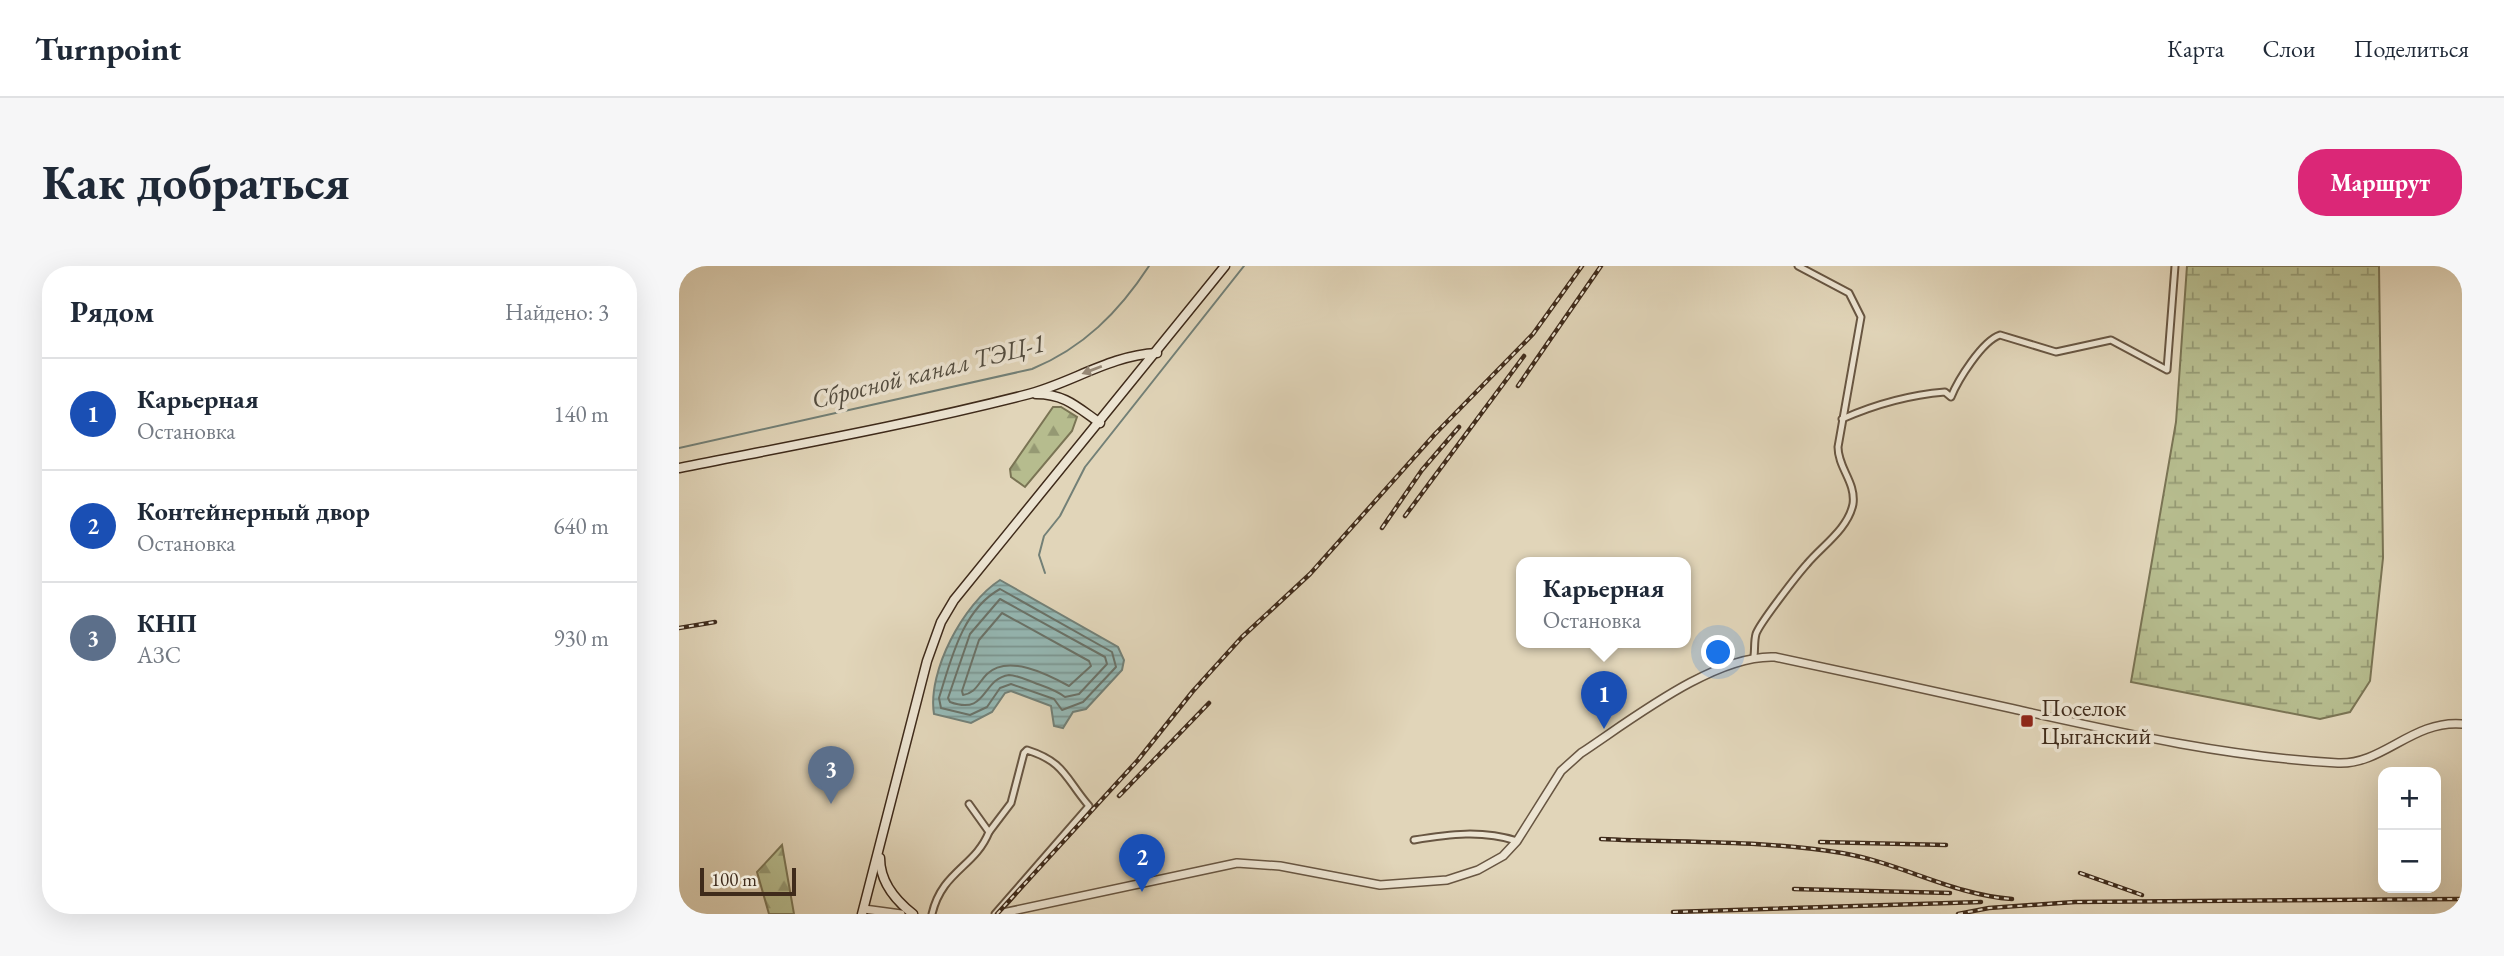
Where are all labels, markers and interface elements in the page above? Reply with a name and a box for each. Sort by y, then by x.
text: Turnpoint [35,27,181,70]
text: Карта [2167,33,2224,64]
text: Слои [2262,33,2316,64]
text: Поделиться [2354,33,2469,64]
button: Маршрут [2298,149,2462,216]
text: Как добраться [42,150,350,214]
text: Рядом [70,292,154,331]
text: Найдено: 3 [505,297,609,327]
water label: Сбросной канал ТЭЦ-1 [808,326,1048,416]
one-way arrow [1082,365,1103,376]
text: Карьерная [137,382,259,416]
text: 1 [87,399,99,429]
text: 140 m [553,399,609,429]
text: Остановка [137,416,235,446]
text: Контейнерный двор [137,494,370,528]
text: 2 [87,511,99,541]
text: 640 m [553,511,609,541]
text: Остановка [137,528,235,558]
popup [1516,557,1691,648]
text: Карьерная [1543,571,1664,605]
text: Остановка [1543,605,1641,635]
text: КНП [137,606,197,640]
text: 3 [87,623,99,653]
text: 930 m [553,623,609,653]
your location [1701,635,1735,669]
text: АЗС [137,640,181,670]
pin: 1 [1581,671,1627,729]
place label: Поселок Цыганский [2041,692,2151,751]
marker: Поселок Цыганский [2019,713,2035,729]
pin: 3 [808,746,854,804]
map controls [2378,767,2441,893]
button: + [2378,767,2441,830]
button: − [2378,830,2441,893]
pin: 2 [1119,834,1165,892]
scale bar [700,865,796,897]
text: 100 m [711,867,757,892]

